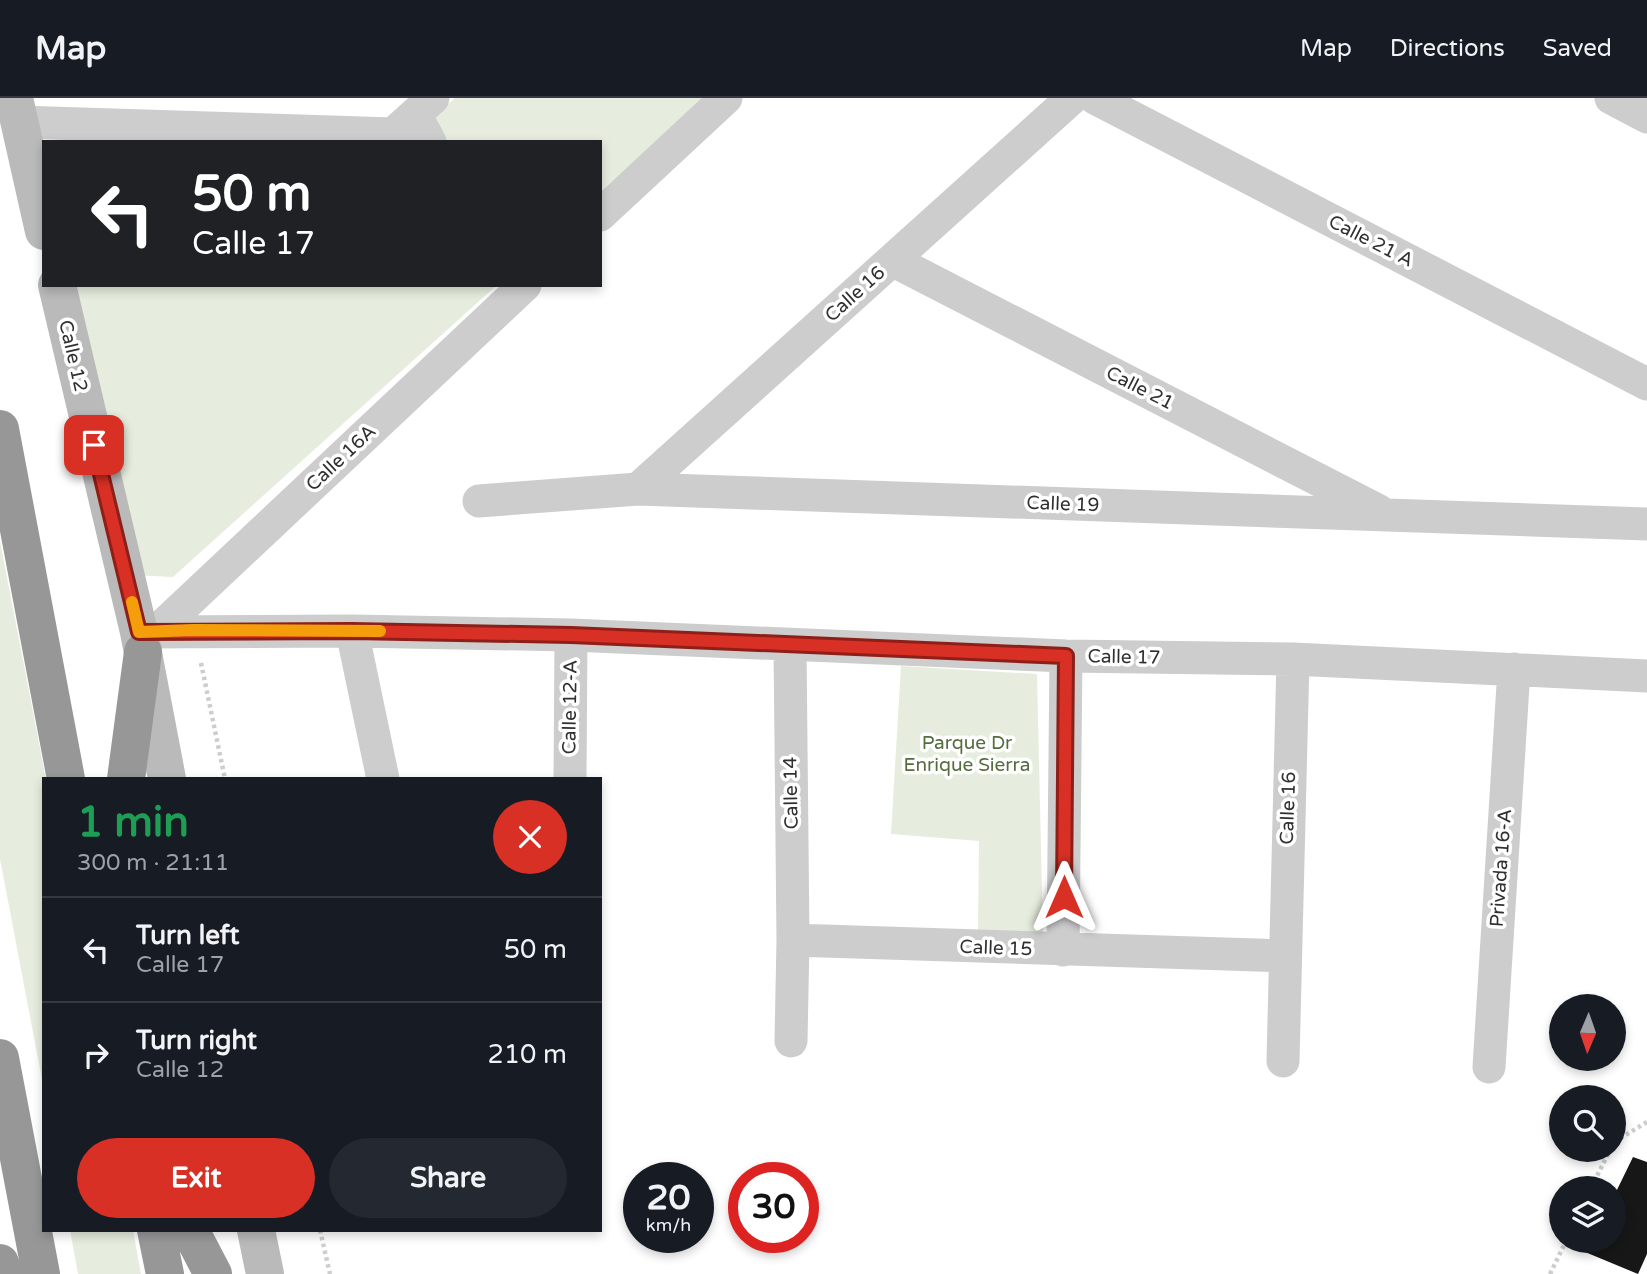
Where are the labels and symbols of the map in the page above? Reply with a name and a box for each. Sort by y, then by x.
street label: Calle 21 A [1325,210,1417,272]
street label: Calle 16 [821,261,889,327]
street label: Calle 12 [54,318,92,394]
street label: Calle 21 [1103,362,1177,414]
pin [64,415,124,475]
street label: Calle 16A [302,420,380,496]
street label: Calle 19 [1026,492,1100,516]
street label: Calle 17 [1087,645,1161,669]
street label: Calle 12-A [558,660,582,754]
park label: Parque Dr Enrique Sierra [903,732,1031,776]
street label: Calle 14 [779,756,803,830]
street label: Calle 16 [1276,771,1300,845]
street label: Privada 16-A [1486,808,1516,928]
position arrow [1027,860,1101,934]
street label: Calle 15 [959,936,1033,960]
north arrow [1549,994,1626,1071]
speed limit sign: 30 [728,1162,819,1253]

